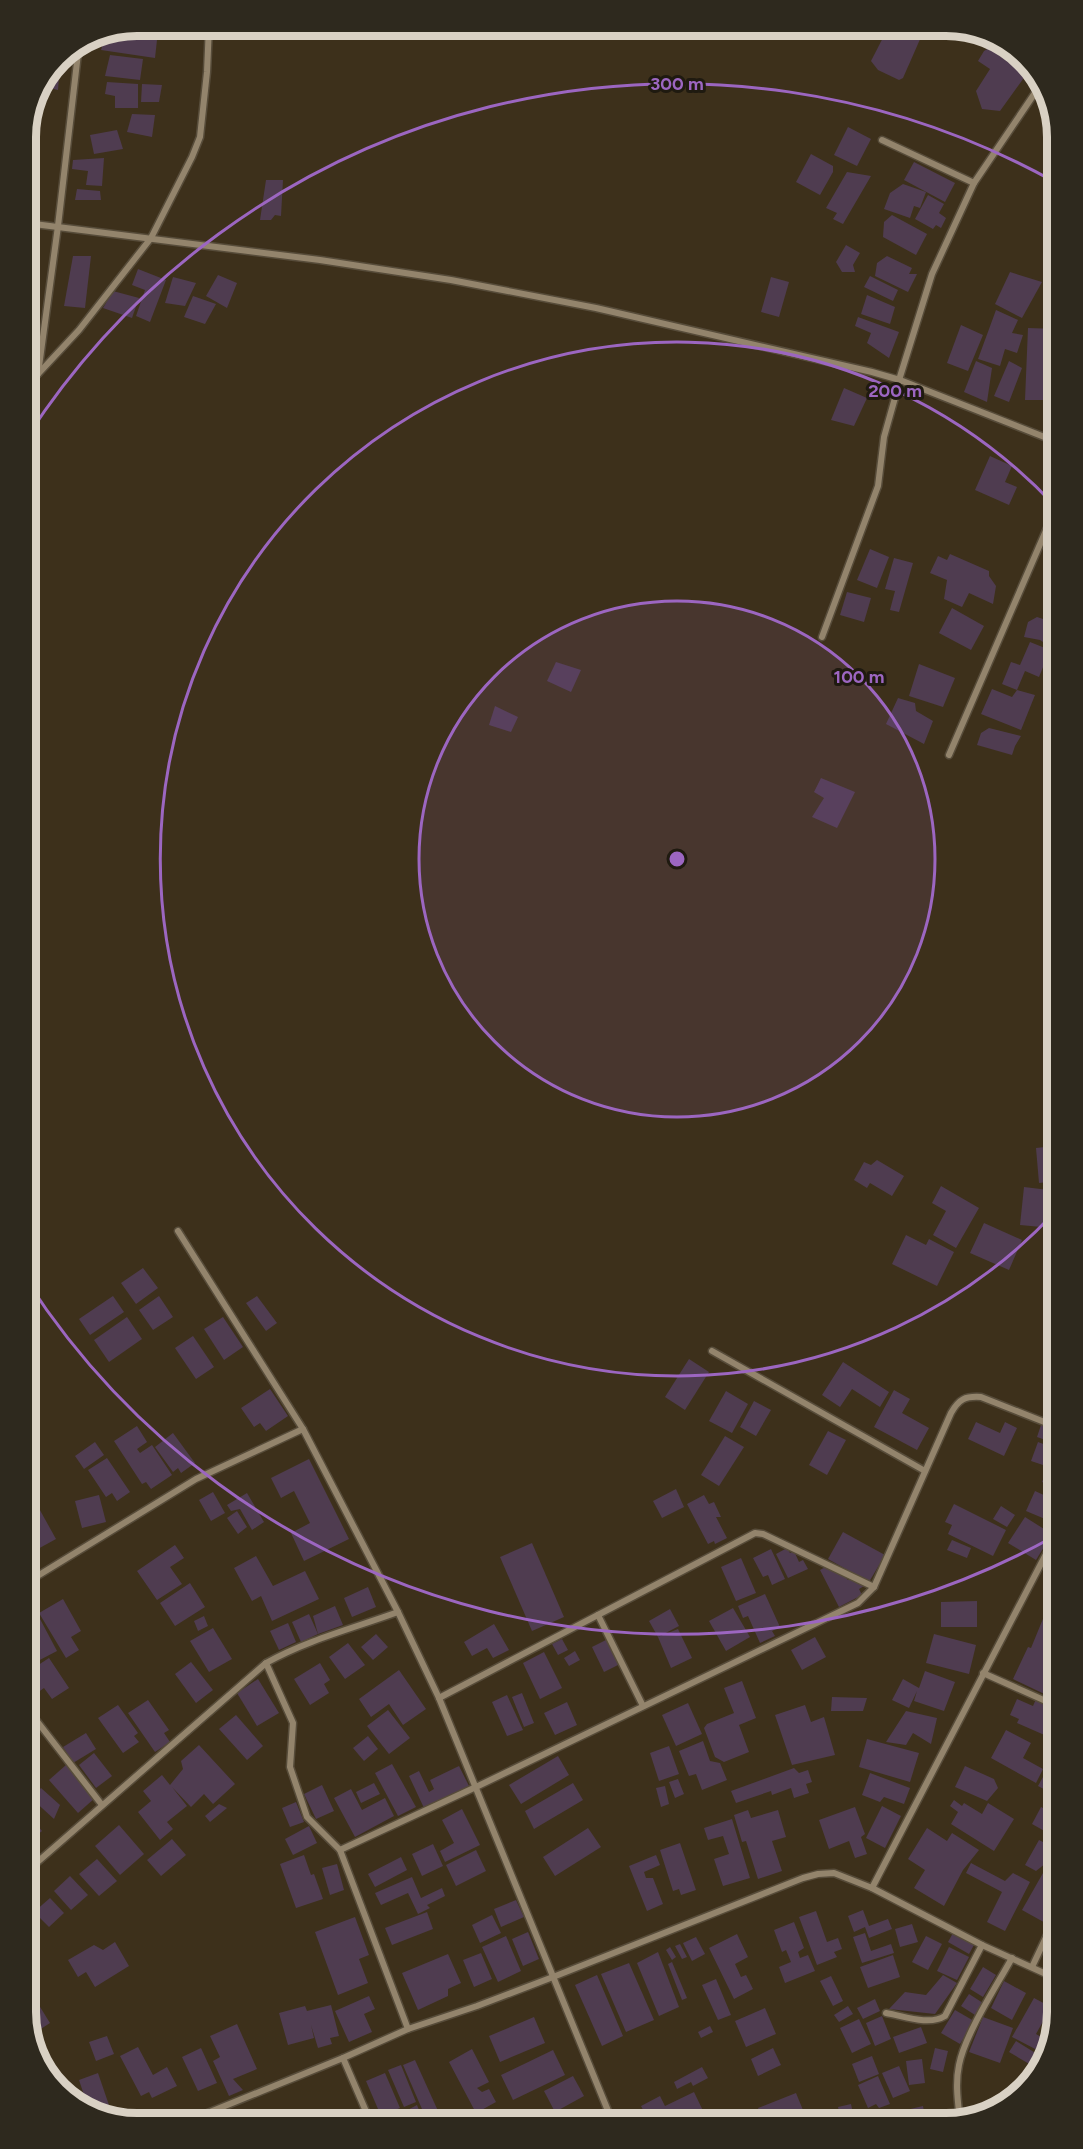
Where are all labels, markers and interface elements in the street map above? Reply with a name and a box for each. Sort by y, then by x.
text: 300 m [650,73,704,95]
text: 200 m [868,380,922,402]
text: 100 m [834,666,884,688]
centre of rings [667,849,687,869]

